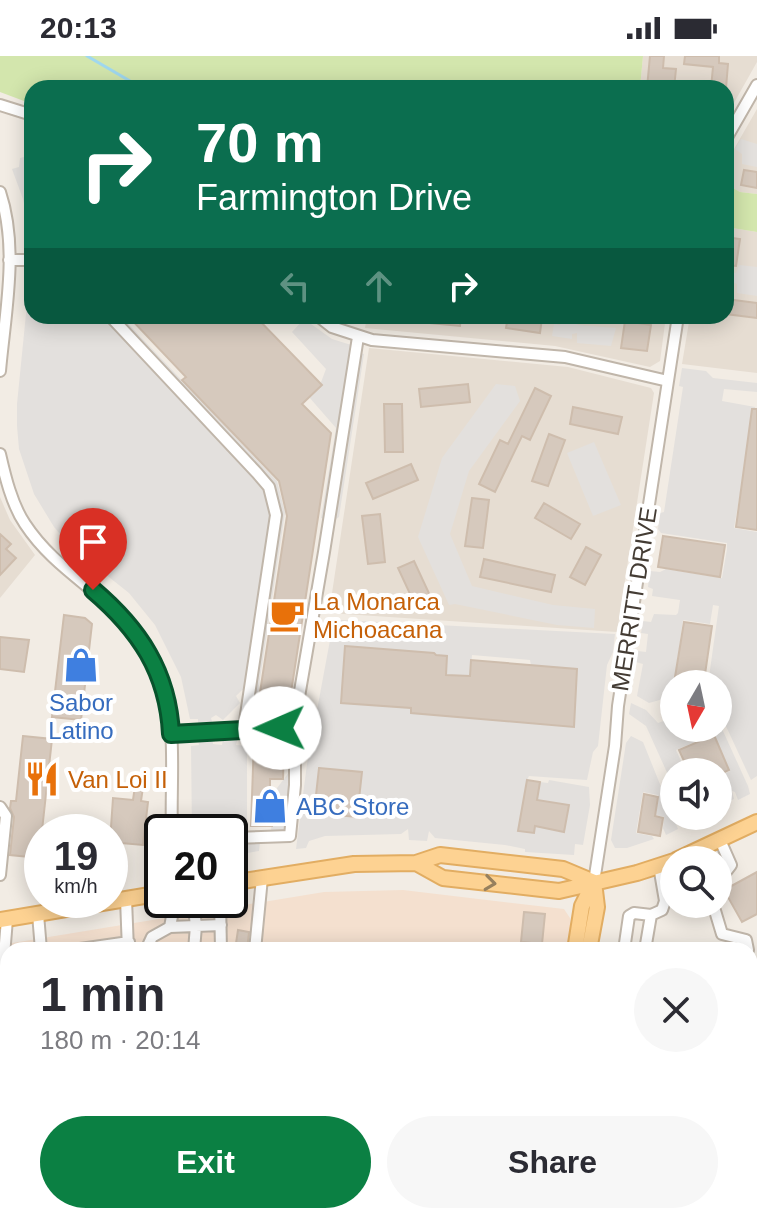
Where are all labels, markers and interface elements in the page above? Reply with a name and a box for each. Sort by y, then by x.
text: 20:13 [40,11,117,44]
text: 70 m [196,111,324,174]
icon: right [64,112,168,216]
text: Farmington Drive [196,177,472,218]
icon: left [273,264,317,308]
icon: ahead [357,264,401,308]
icon: right [441,264,485,308]
street label: MERRITT DRIVE [606,505,662,693]
pin [59,508,127,590]
icon: arrive [71,520,115,564]
place label: La Monarca Michoacana [313,588,443,643]
cafe icon: La Monarca Michoacana [268,596,306,634]
shop icon: Sabor Latino [62,646,100,684]
north arrow [660,670,732,742]
map controls [660,670,732,918]
position arrow [238,686,322,770]
place label: Sabor Latino [48,689,114,744]
button: sound [660,758,732,830]
restaurant icon: Van Loi II [23,760,61,798]
place label: Van Loi II [68,766,168,793]
shop icon: ABC Store [251,787,289,825]
place label: ABC Store [296,793,409,820]
speed limit sign: 20 [144,814,248,918]
text: 19 [54,834,98,878]
button: search [660,846,732,918]
one-way arrow [483,874,497,891]
text: km/h [54,875,98,897]
text: 1 min [40,968,165,1021]
button: close [634,968,718,1052]
text: 180 m · 20:14 [40,1025,200,1055]
button: Exit [40,1116,371,1208]
button: Share [387,1116,718,1208]

